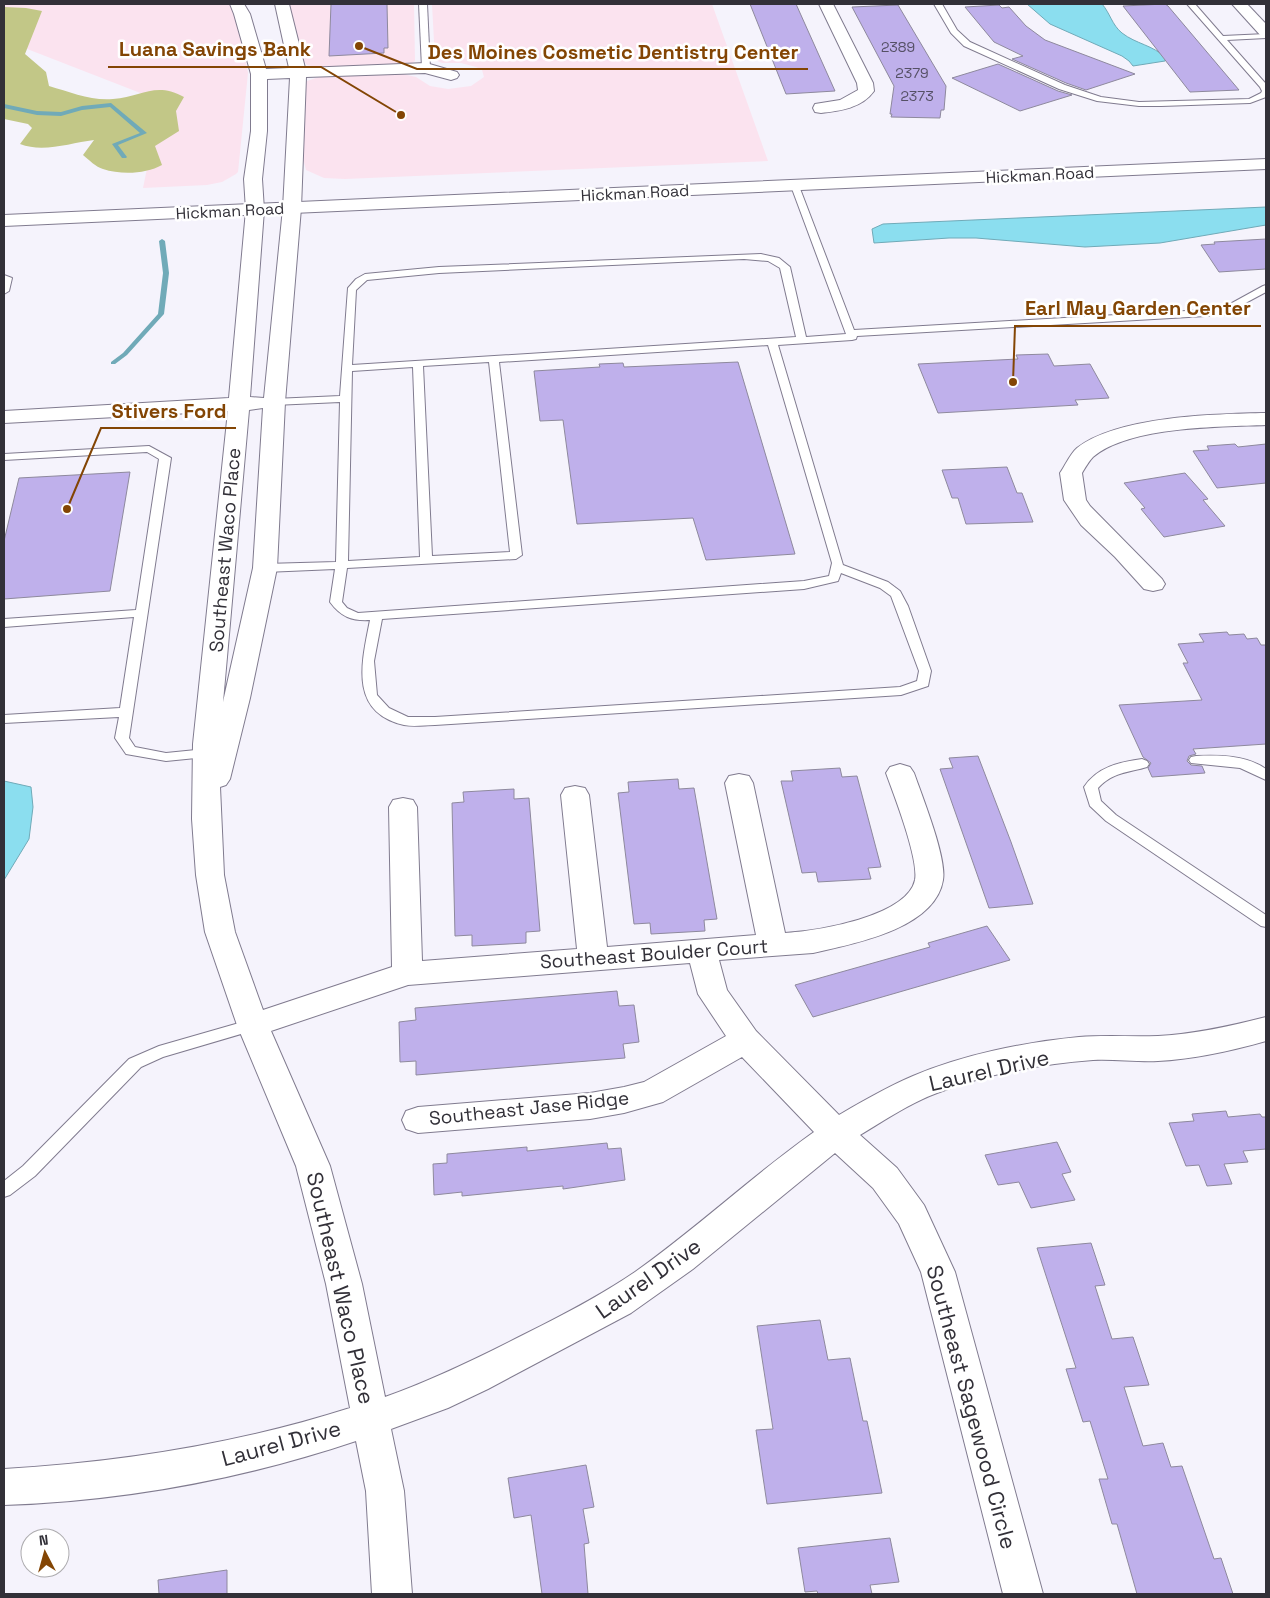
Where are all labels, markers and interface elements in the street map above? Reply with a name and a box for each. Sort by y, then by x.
callout: Luana Savings Bank [108,32,321,67]
callout: Des Moines Cosmetic Dentistry Center [417,34,808,69]
text: Luana Savings Bank [119,36,311,62]
house number: 2389 [881,38,915,56]
text: Des Moines Cosmetic Dentistry Center [428,39,799,65]
house number: 2379 [895,64,929,82]
house number: 2373 [900,87,934,105]
street label: Hickman Road [985,162,1095,188]
street label: Hickman Road [580,180,690,206]
street label: Hickman Road [175,198,285,224]
callout: Earl May Garden Center [1015,291,1261,326]
text: Earl May Garden Center [1025,295,1251,321]
callout: Stivers Ford [101,393,236,428]
text: Stivers Ford [111,398,227,424]
street label: Southeast Waco Place [204,447,246,653]
street label: Southeast Boulder Court [539,934,769,974]
street label: Laurel Drive [926,1043,1052,1097]
street label: Southeast Jase Ridge [428,1085,630,1131]
street label: Southeast Waco Place [301,1169,381,1407]
street label: Laurel Drive [590,1231,706,1325]
street label: Southeast Sagewood Circle [921,1262,1023,1552]
street label: Laurel Drive [218,1414,344,1472]
north arrow [20,1528,70,1578]
text: N [38,1531,49,1550]

